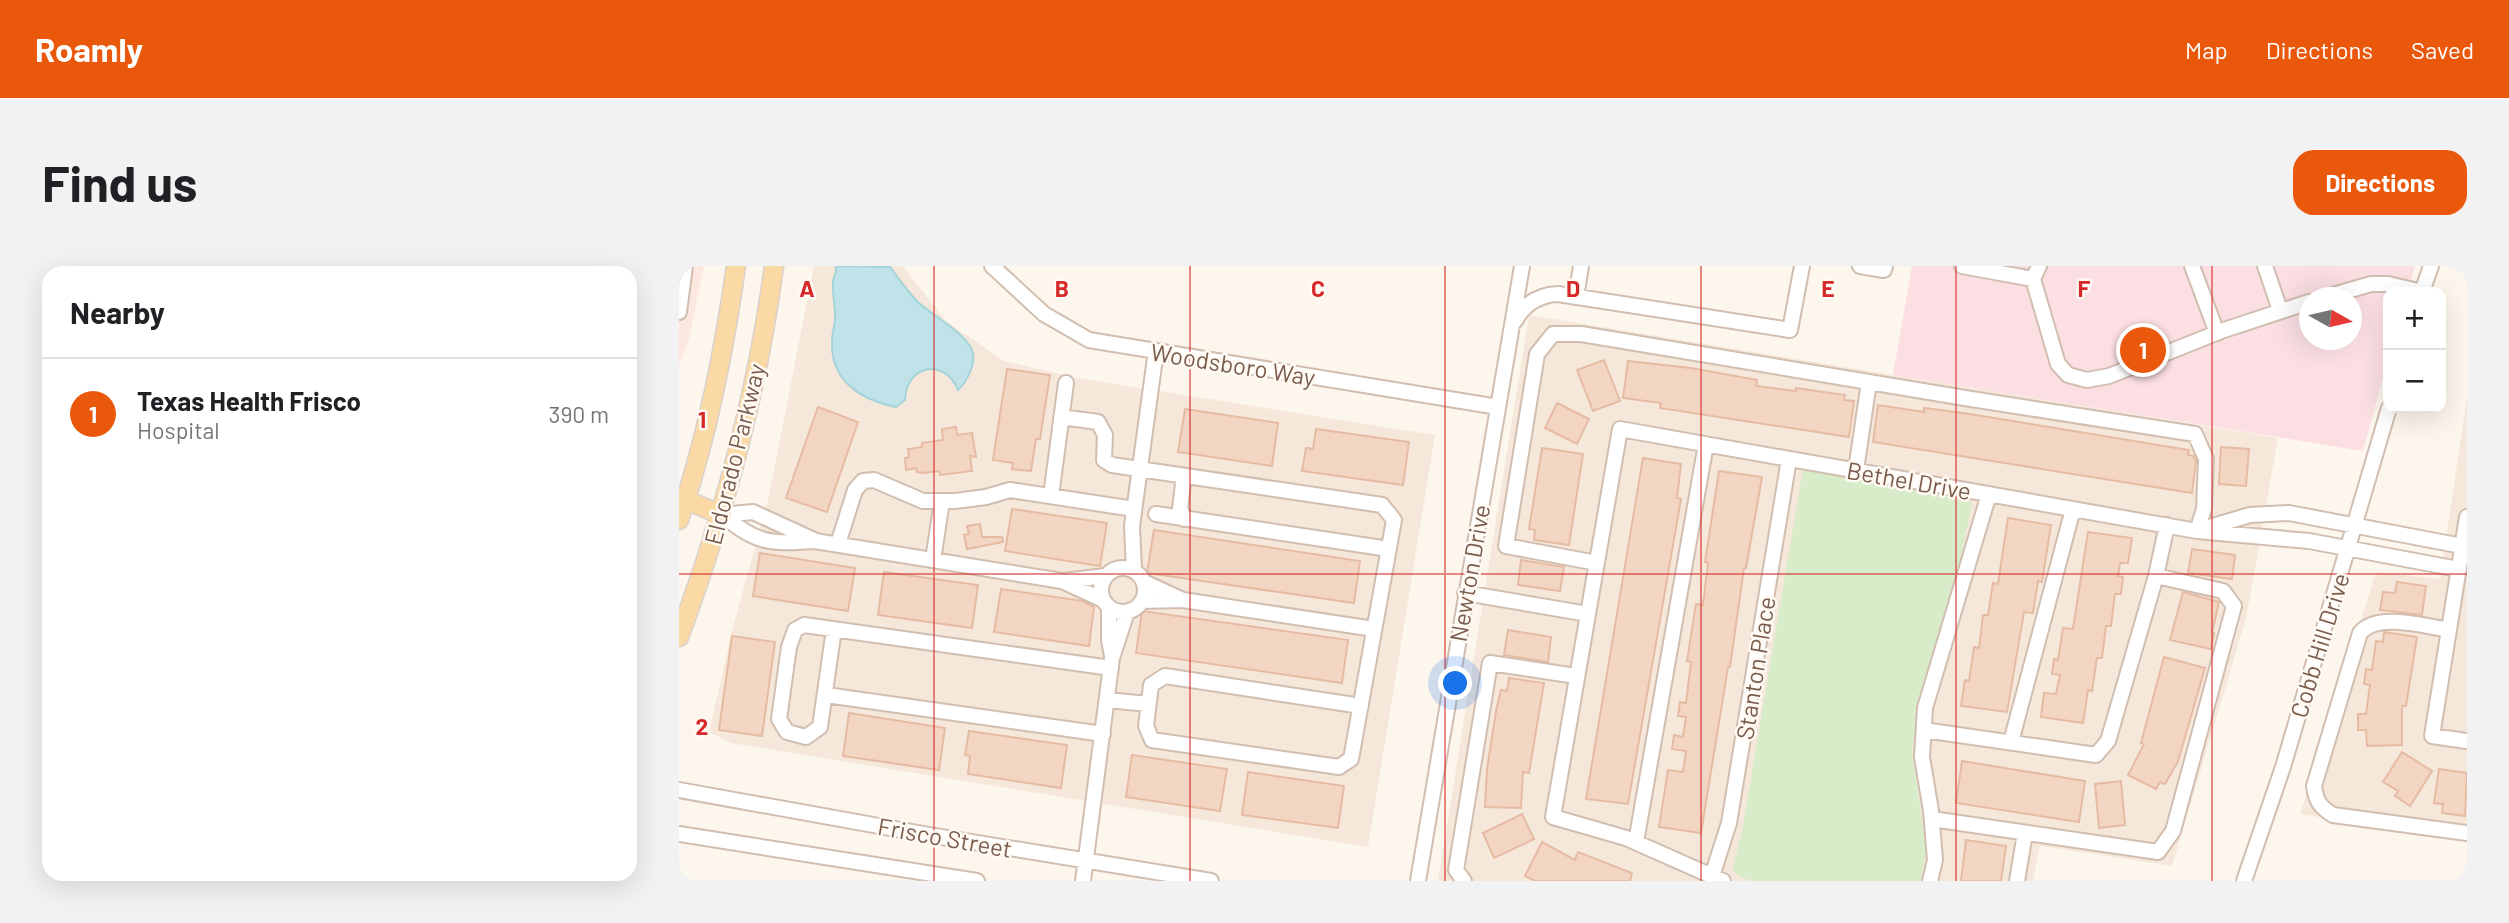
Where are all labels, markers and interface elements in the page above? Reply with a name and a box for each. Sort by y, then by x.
text: Roamly [35,29,143,69]
text: Map [2185,35,2228,64]
text: Directions [2266,35,2373,64]
text: Saved [2411,35,2474,64]
button: Directions [2293,150,2467,215]
text: Find us [42,153,197,212]
text: A [799,274,815,302]
text: B [1055,274,1069,302]
text: C [1311,274,1325,302]
text: D [1566,274,1580,302]
text: E [1821,274,1835,302]
text: F [2078,274,2091,302]
north arrow [2299,287,2362,350]
map controls [2383,287,2446,413]
button: + [2383,287,2446,350]
text: Nearby [70,294,165,330]
pin: 1 [2120,324,2166,376]
street label: Woodsboro Way [1149,337,1317,391]
button: − [2383,350,2446,413]
street label: Eldorado Parkway [697,360,771,548]
text: Texas Health Frisco [137,385,361,416]
text: 1 [89,400,97,428]
text: 390 m [549,400,609,428]
text: 1 [698,405,706,433]
text: Hospital [137,416,220,444]
street label: Bethel Drive [1845,455,1973,505]
street label: Newton Drive [1443,502,1495,644]
street label: Cobb Hill Drive [2283,569,2355,721]
street label: Stanton Place [1729,594,1781,742]
your location [1438,666,1472,700]
text: 2 [696,712,708,740]
street label: Frisco Street [876,811,1014,863]

